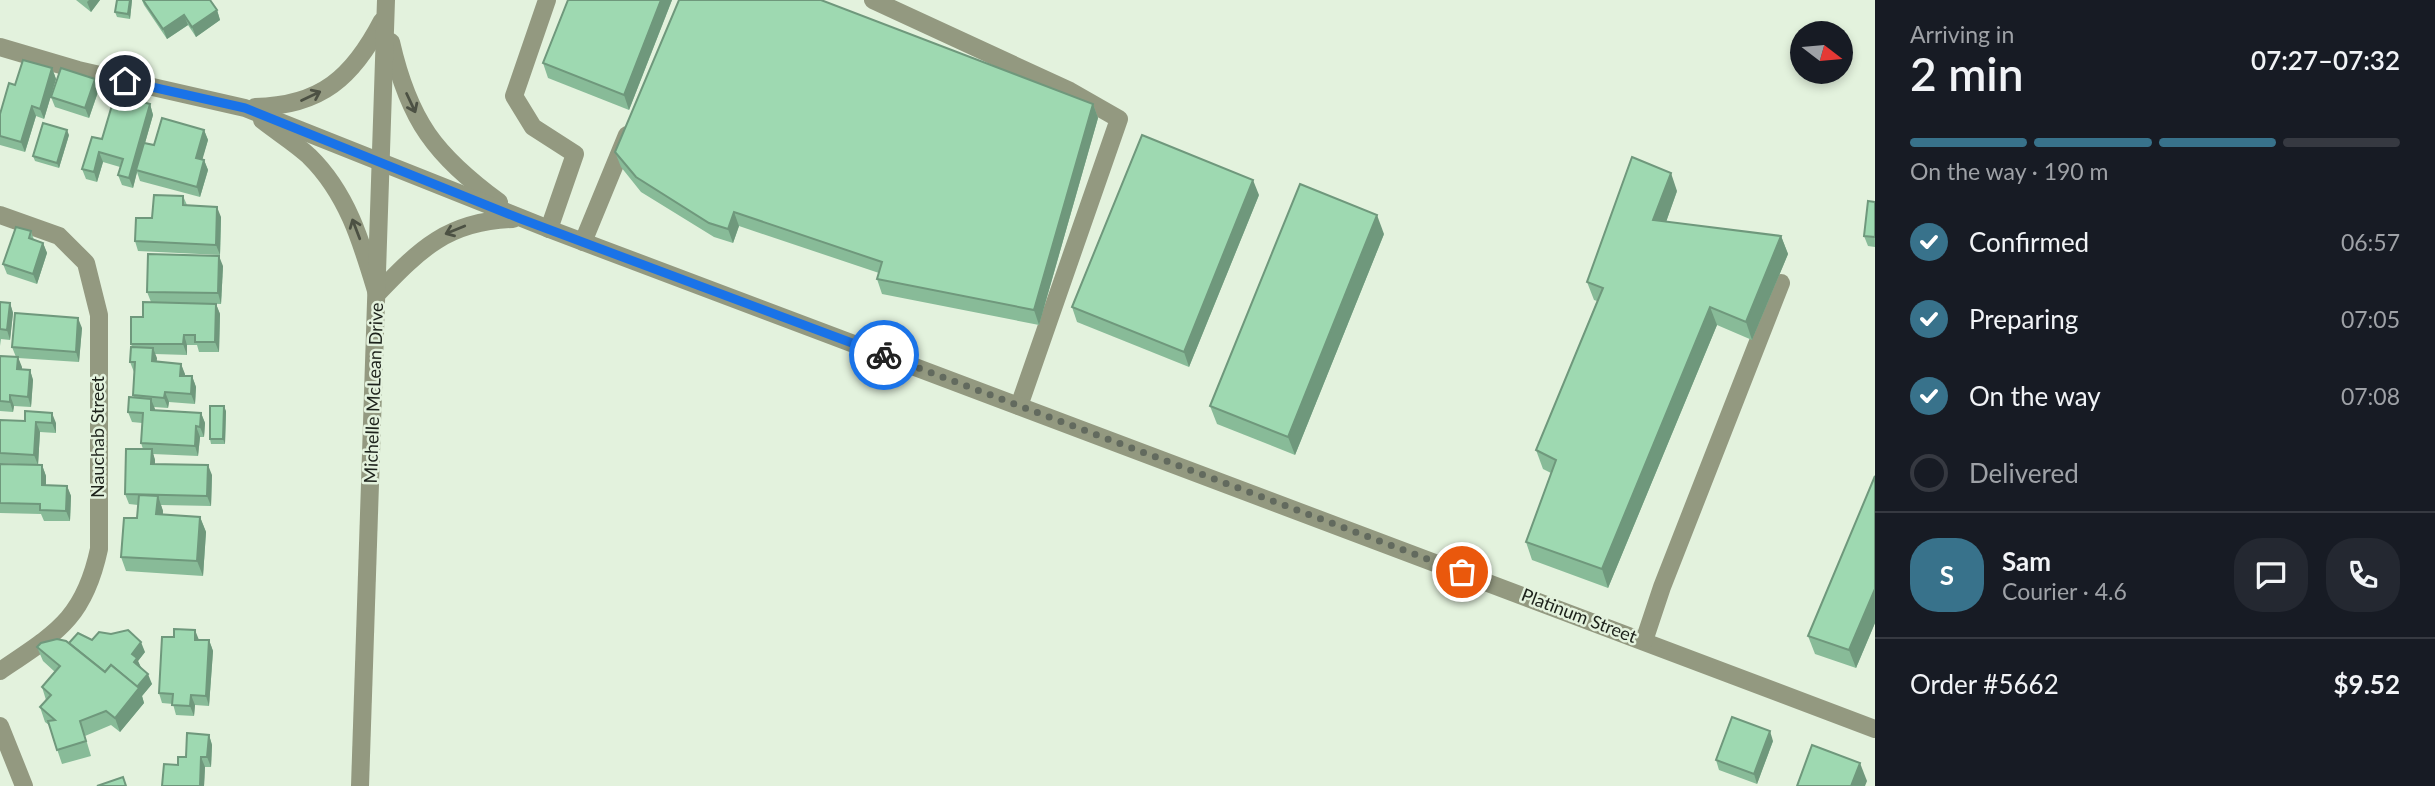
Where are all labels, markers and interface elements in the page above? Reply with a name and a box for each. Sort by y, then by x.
text: Arriving in [1910,20,2014,48]
north arrow [1790,21,1853,84]
map controls [1790,21,1853,84]
text: 07:27–07:32 [2251,44,2400,76]
text: 2 min [1910,46,2024,101]
pin [95,51,155,111]
icon: home [106,62,144,100]
one-way arrow [300,89,321,102]
one-way arrow [405,92,418,113]
text: On the way · 190 m [1910,157,2109,185]
one-way arrow [349,219,362,241]
icon: check [1910,223,1948,261]
one-way arrow [445,224,466,237]
text: Confirmed [1969,226,2089,258]
text: 06:57 [2341,228,2400,256]
icon: check [1910,300,1948,338]
street label: Michelle McLean Drive [359,302,387,484]
text: Preparing [1969,303,2078,335]
text: 07:05 [2341,305,2400,333]
courier [849,320,919,390]
icon: bike [865,336,903,374]
street label: Nauchab Street [86,375,108,498]
icon: check [1910,377,1948,415]
text: On the way [1969,380,2101,412]
text: 07:08 [2341,382,2400,410]
text: Delivered [1969,457,2079,489]
button: chat [2234,538,2308,612]
button: phone [2326,538,2400,612]
pin [1432,542,1492,602]
text: Sam [2002,545,2051,577]
icon: bag [1443,553,1481,591]
text: S [1940,559,1954,591]
text: Courier · 4.6 [2002,577,2127,605]
street label: Platinum Street [1519,583,1641,647]
text: Order #5662 [1910,668,2059,700]
text: $9.52 [2334,668,2400,700]

